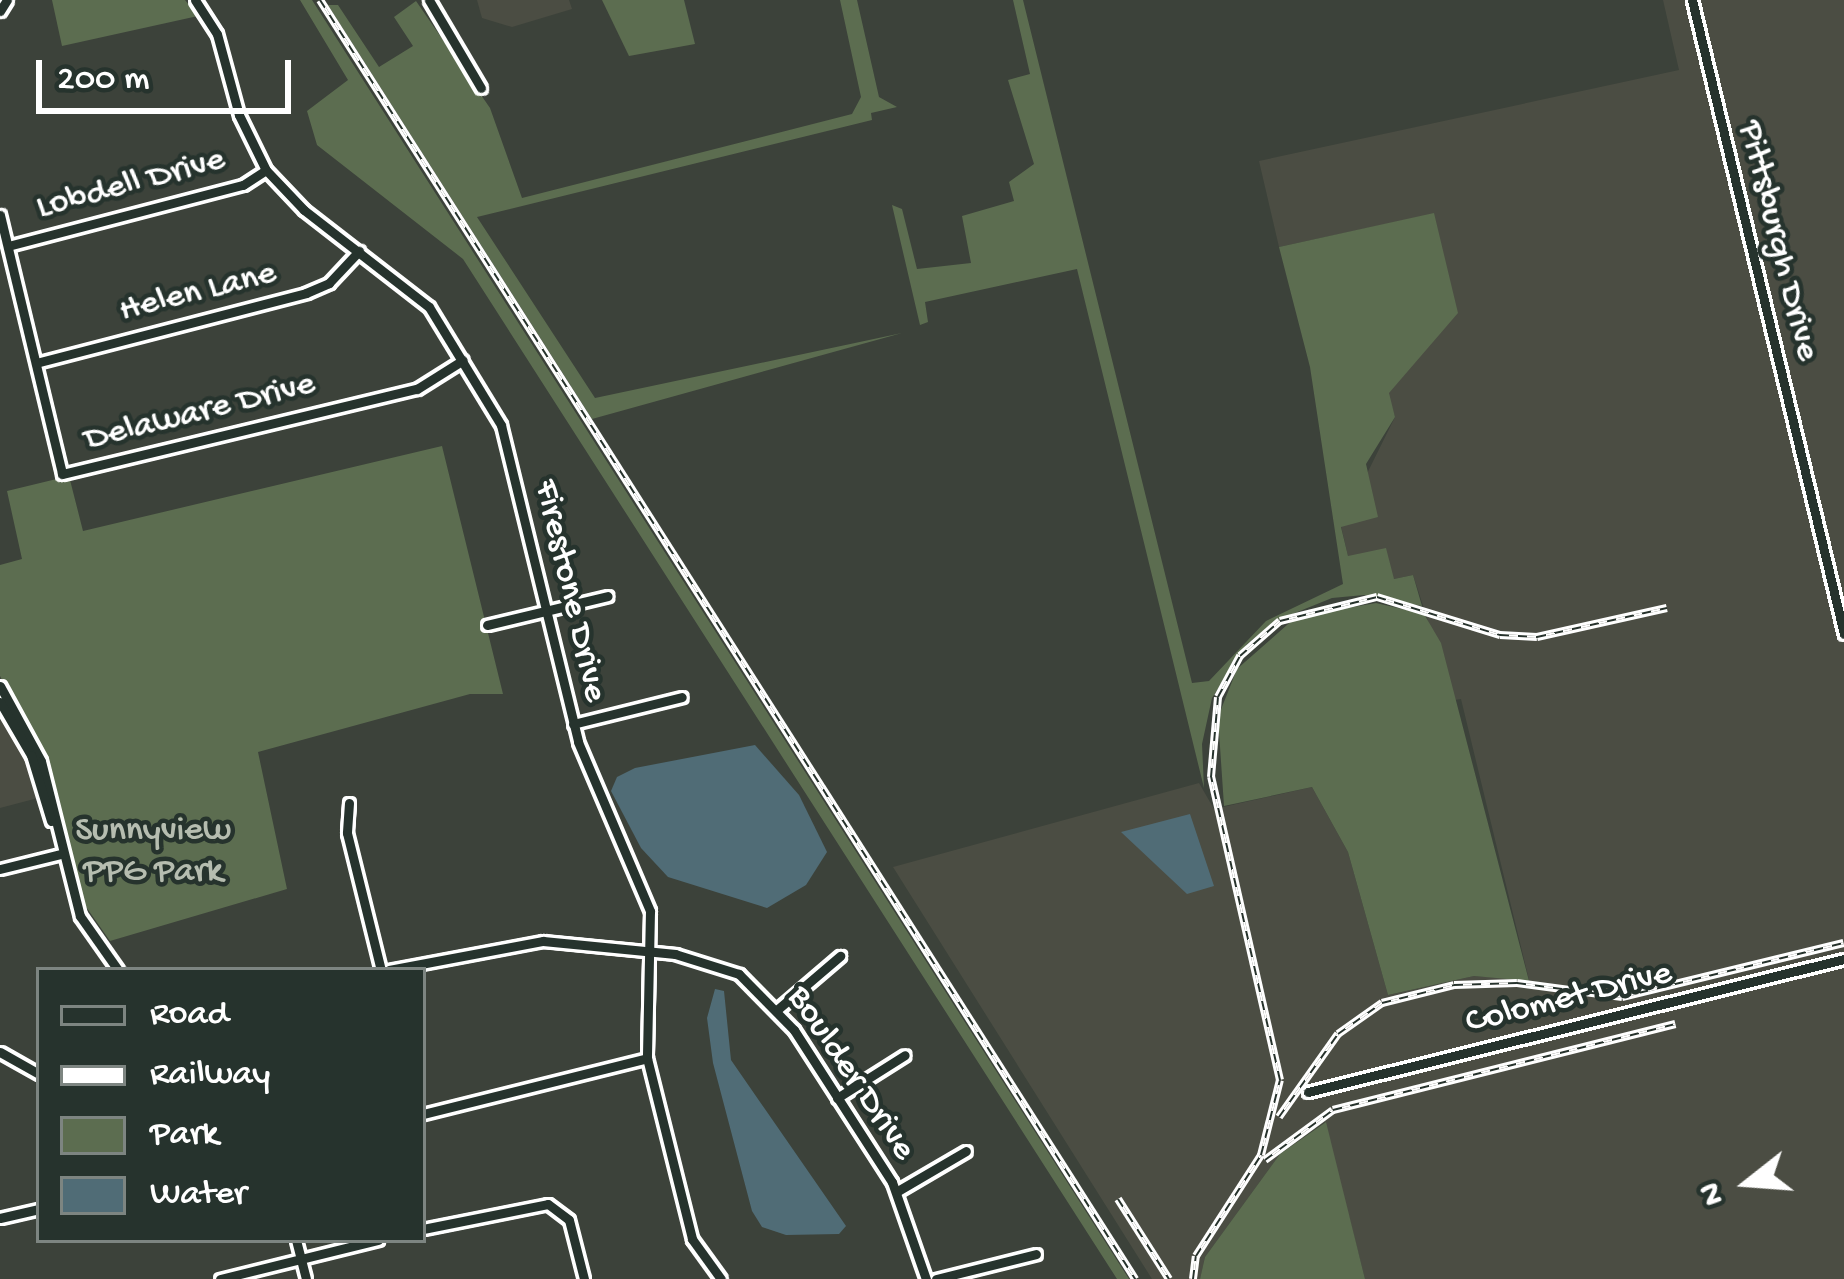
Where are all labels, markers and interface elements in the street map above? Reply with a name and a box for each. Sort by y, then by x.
scale bar [42,36,297,110]
text: 200 m [57,59,150,102]
street label: Pittsburgh Drive [1726,117,1828,365]
street label: Lobdell Drive [32,139,230,231]
street label: Helen Lane [115,253,281,333]
street label: Delaware Drive [80,363,320,463]
street label: Firestone Drive [522,476,616,706]
park label: Sunnyview PPG Park [75,809,231,894]
street label: Colomet Drive [1462,953,1676,1045]
legend [36,967,426,1243]
street label: Boulder Drive [776,978,924,1170]
text: Road [150,994,229,1037]
text: Railway [150,1054,270,1097]
text: Park [150,1114,219,1157]
north arrow [1688,1123,1808,1243]
text: Water [150,1174,247,1217]
text: N [1692,1178,1735,1209]

